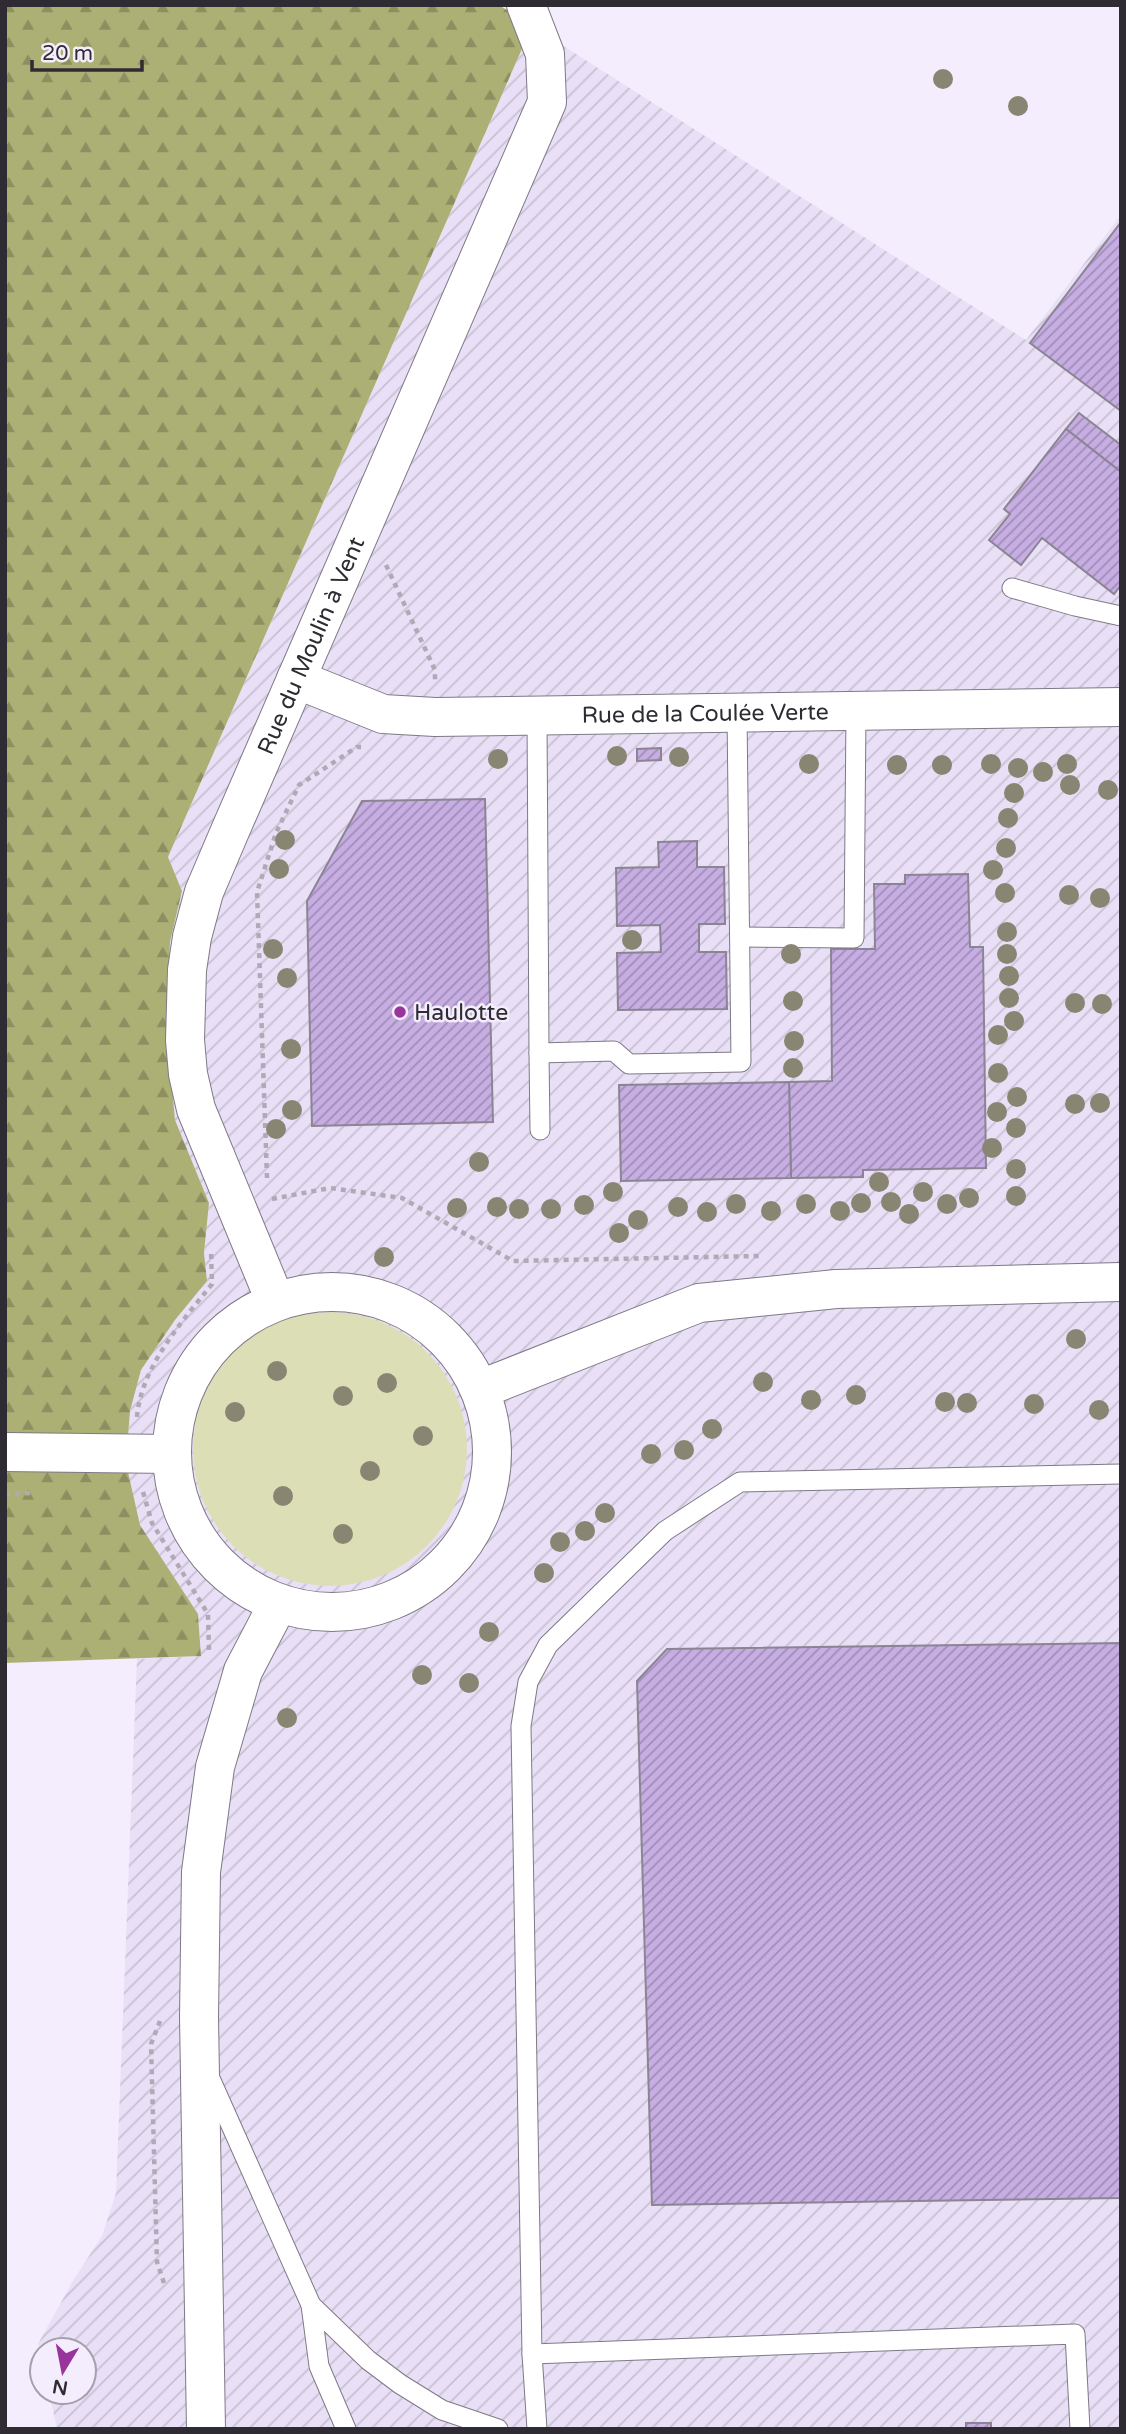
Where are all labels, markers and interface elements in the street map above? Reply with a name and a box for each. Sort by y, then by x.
scale bar [32,28,142,72]
text: 20 m [42,41,93,66]
street label: Rue du Moulin à Vent [252,533,371,759]
street label: Rue de la Coulée Verte [581,698,829,730]
place label: Haulotte [414,999,508,1027]
marker: Haulotte [392,1004,408,1020]
north arrow [28,2336,98,2406]
text: N [51,2375,70,2399]

